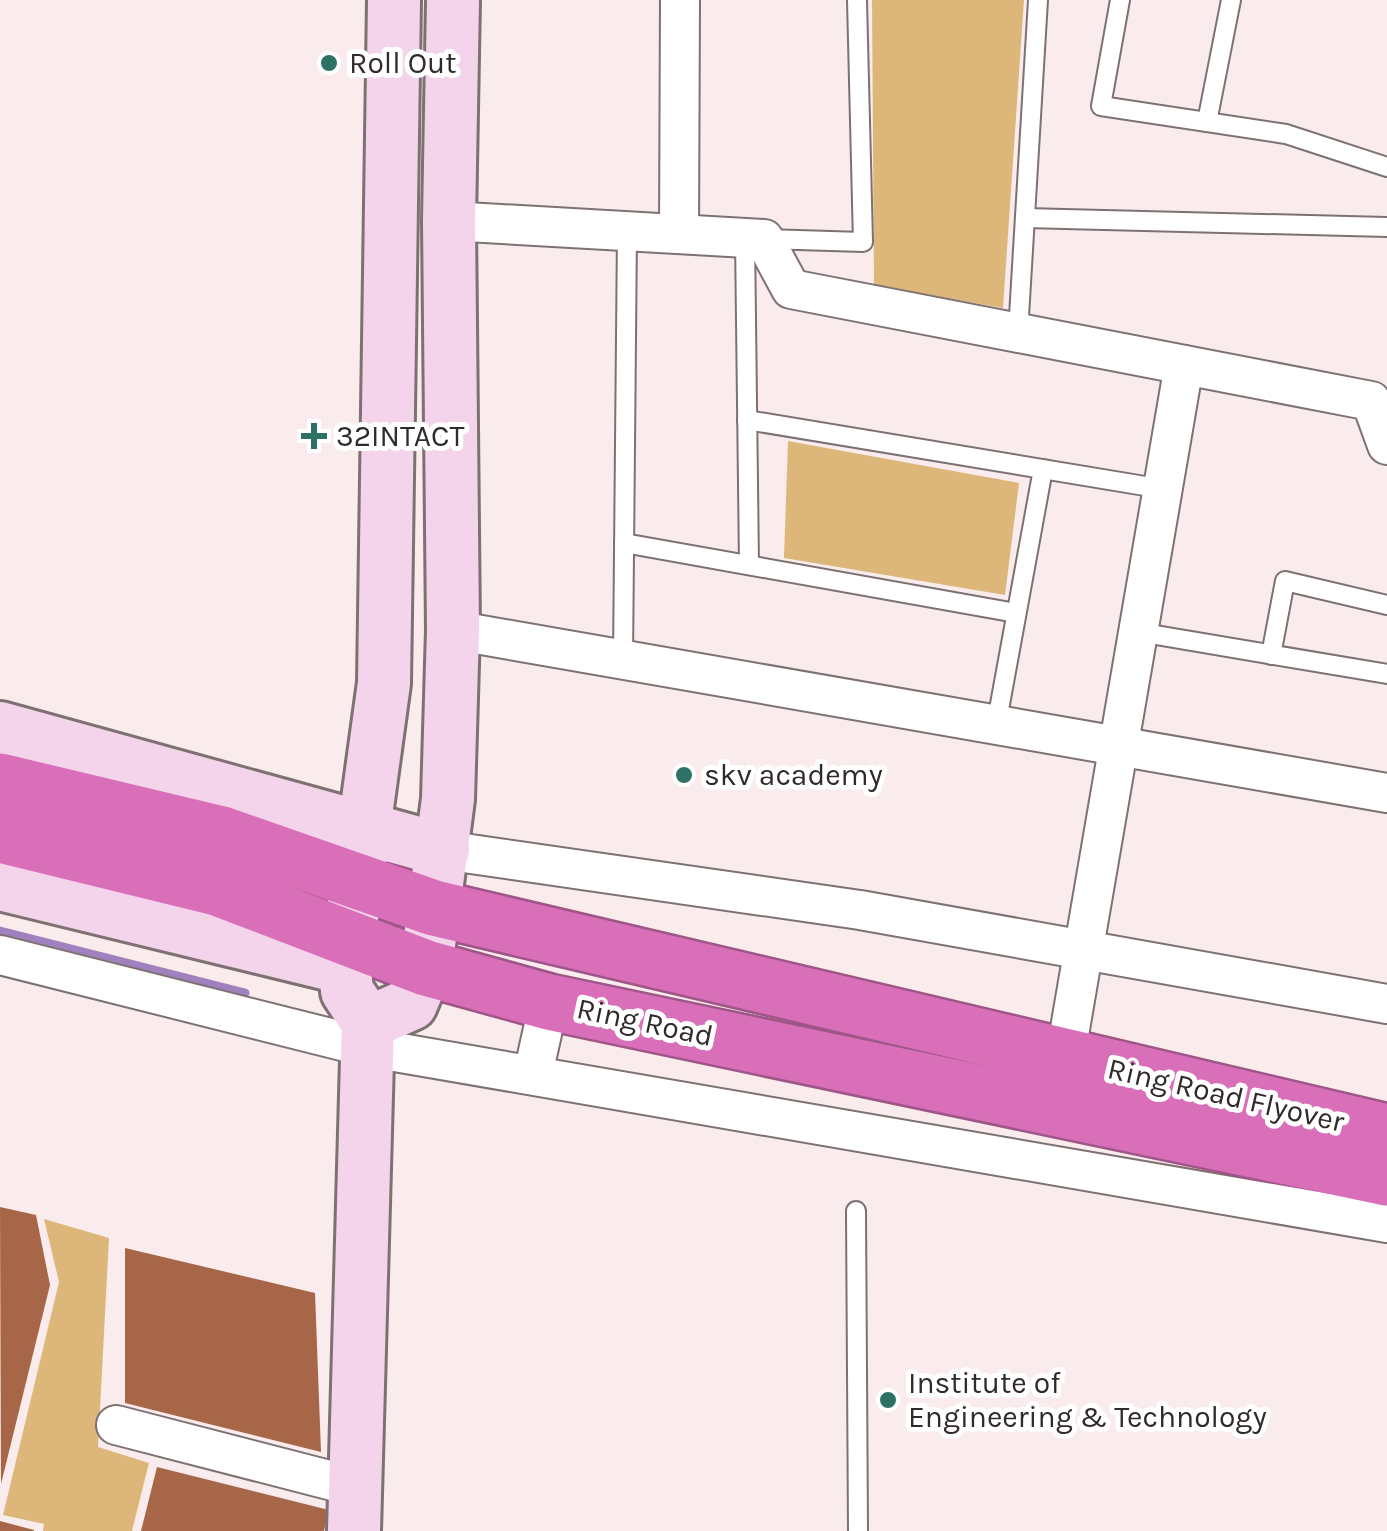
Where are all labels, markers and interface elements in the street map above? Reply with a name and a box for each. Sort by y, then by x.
place label: Roll Out [349,45,457,81]
marker: Roll Out [318,52,340,74]
place label: 32INTACT [336,418,464,454]
marker: 32INTACT [301,423,327,449]
place label: skv academy [704,757,883,793]
marker: skv academy [673,764,695,786]
street label: Ring Road [573,990,717,1054]
street label: Ring Road Flyover [1104,1050,1348,1140]
place label: Institute of Engineering & Technology [908,1365,1267,1435]
marker: Institute of Engineering & Technology [877,1389,899,1411]

